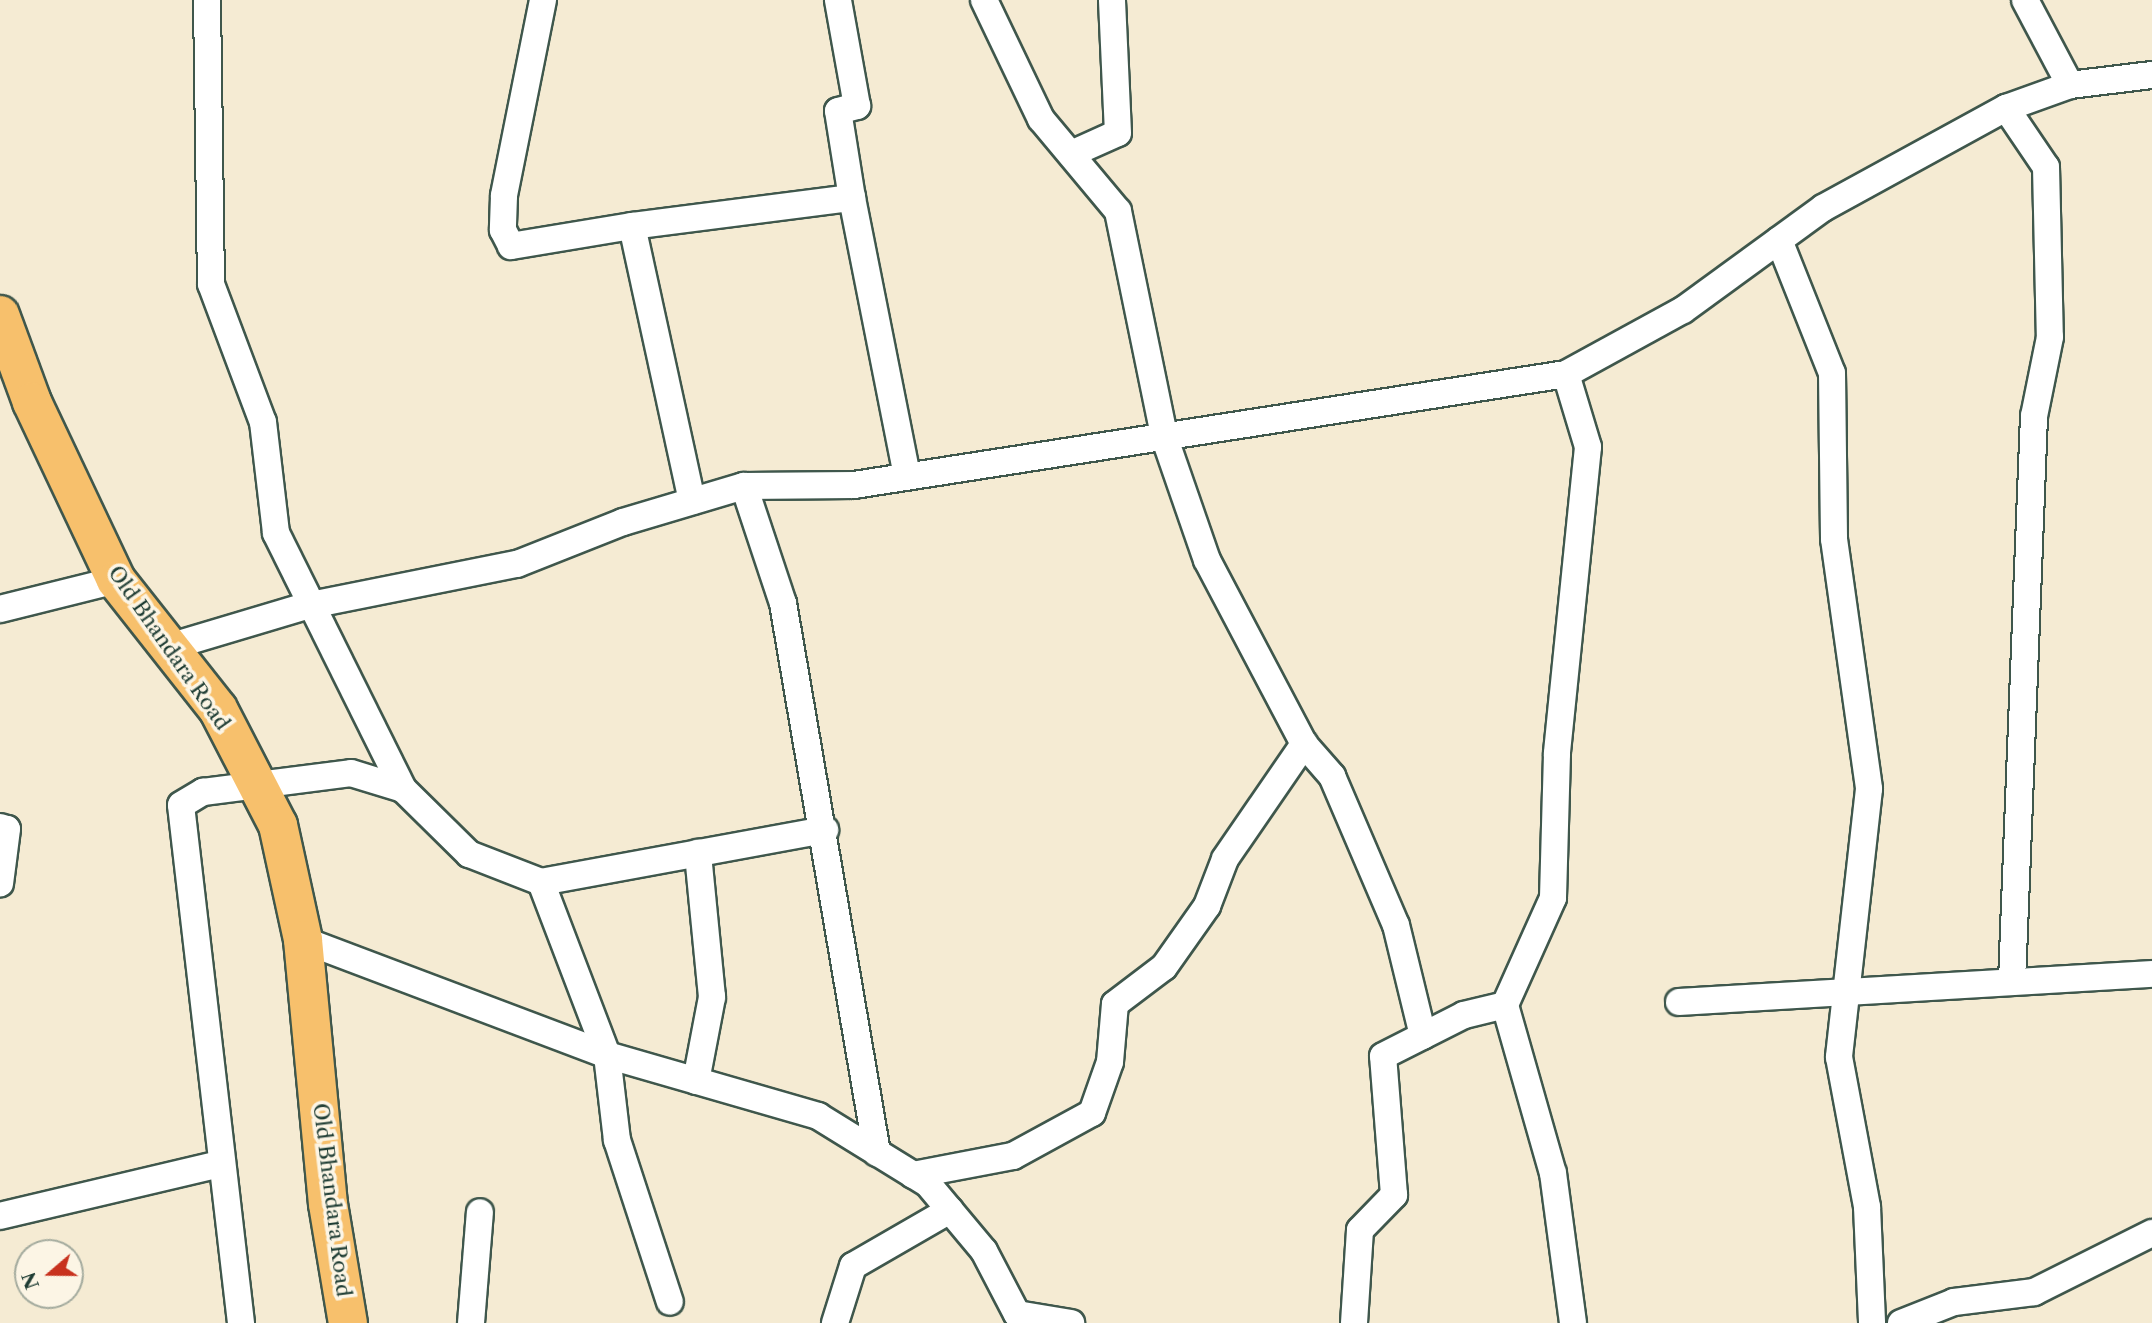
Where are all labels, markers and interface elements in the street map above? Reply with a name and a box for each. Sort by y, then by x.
street label: Old Bhandara Road [103,561,235,735]
street label: Old Bhandara Road [308,1102,356,1298]
north arrow [14,1239,84,1309]
text: N [17,1269,44,1292]

